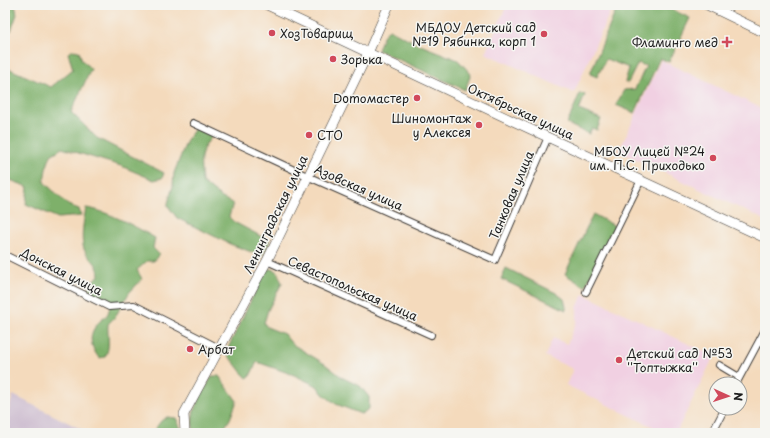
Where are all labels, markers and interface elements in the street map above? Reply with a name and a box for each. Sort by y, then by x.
place label: МБДОУ Детский сад №19 Рябинка, корп 1 [412,18,536,50]
place label: ХозТоварищ [280,24,354,42]
marker: ХозТоварищ [267,28,277,38]
marker: МБДОУ Детский сад №19 Рябинка, корп 1 [539,29,549,39]
place label: Фламинго мед [632,33,718,51]
marker: Фламинго мед [721,36,733,48]
place label: Зорька [341,50,383,68]
marker: Зорька [328,54,338,64]
street label: Октябрьская улица [465,78,577,144]
place label: Domoмастер [333,89,409,107]
marker: Domoмастер [412,93,422,103]
place label: Шиномонтаж у Алексея [392,109,471,141]
marker: Шиномонтаж у Алексея [474,120,484,130]
place label: СТО [317,126,343,144]
marker: СТО [304,130,314,140]
place label: МБОУ Лицей №24 им. П.С. Приходько [589,142,705,174]
street label: Танковая улица [484,147,538,242]
street label: Ленинградская улица [238,151,312,276]
marker: МБОУ Лицей №24 им. П.С. Приходько [708,153,718,163]
street label: Азовская улица [312,159,407,215]
street label: Донская улица [17,242,106,300]
street label: Севастопольская улица [285,251,421,325]
place label: Арбат [198,340,236,358]
marker: Арбат [185,344,195,354]
place label: Детский сад №53 ''Топтыжка'' [626,344,733,376]
marker: Детский сад №53 ''Топтыжка'' [614,355,624,365]
north arrow [708,376,748,416]
text: N [730,392,747,402]

